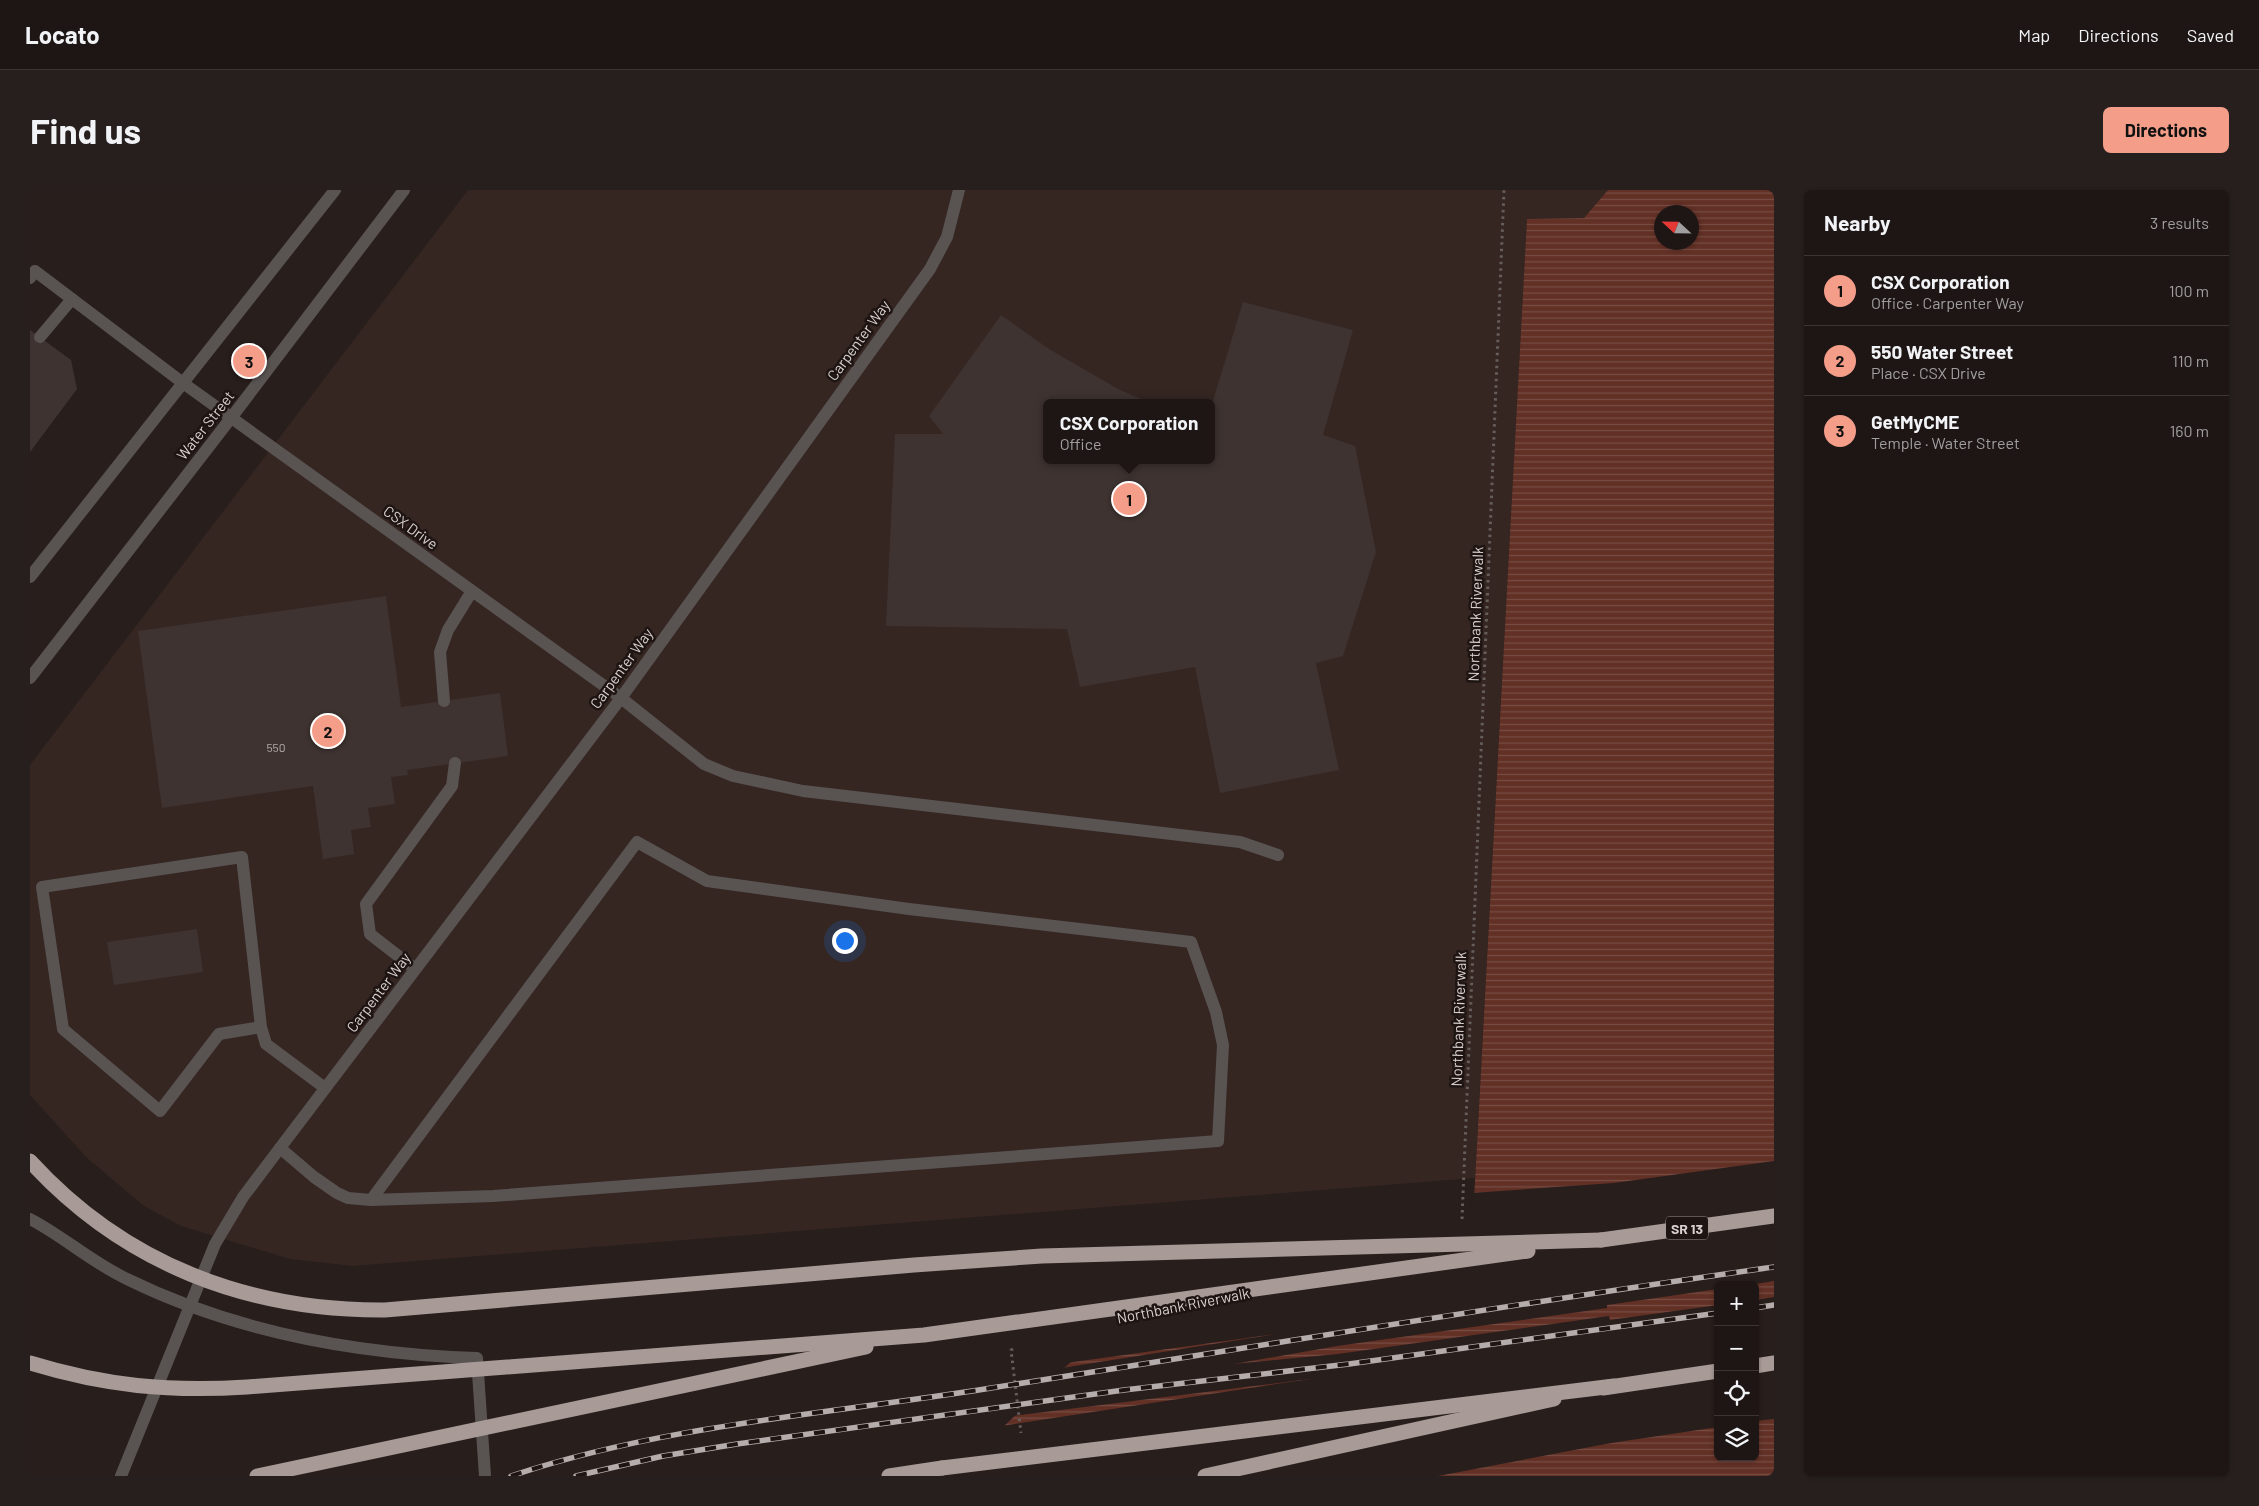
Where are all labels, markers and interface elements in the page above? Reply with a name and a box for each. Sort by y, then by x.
text: Locato [25,20,100,49]
text: Map [2018,24,2050,46]
text: Directions [2078,24,2159,46]
text: Saved [2187,24,2234,46]
button: Directions [2103,107,2229,153]
text: Find us [30,109,141,151]
north arrow [1654,205,1699,250]
text: Nearby [1824,210,1890,235]
text: 3 results [2150,213,2209,232]
text: CSX Corporation [1871,270,2010,293]
text: 1 [1837,281,1843,300]
text: 100 m [2169,281,2209,300]
text: Office · Carpenter Way [1871,293,2024,312]
street label: Carpenter Way [823,296,893,384]
text: 550 Water Street [1871,340,2013,363]
pin: 3 [233,342,265,380]
text: 2 [1836,351,1844,370]
text: 110 m [2172,351,2209,370]
text: Place · CSX Drive [1871,363,1986,382]
street label: Water Street [172,387,238,463]
popup [1043,399,1215,464]
text: GetMyCME [1871,410,1959,433]
text: CSX Corporation [1060,411,1198,434]
text: 3 [1836,421,1844,440]
text: 160 m [2170,421,2209,440]
text: Temple · Water Street [1871,433,2020,452]
text: Office [1060,434,1101,453]
pin: 1 [1113,480,1145,518]
street label: CSX Drive [380,501,442,553]
street label: Northbank Riverwalk [1464,546,1486,682]
street label: Carpenter Way [586,624,656,712]
pin: 2 [312,712,344,750]
house number: 550 [266,740,286,754]
your location [832,928,858,954]
street label: Carpenter Way [342,949,414,1035]
street label: Northbank Riverwalk [1447,951,1469,1087]
road number: SR 13 [1666,1216,1708,1240]
map controls [1714,1281,1759,1461]
button: + [1714,1281,1759,1326]
street label: Northbank Riverwalk [1115,1283,1251,1327]
button: − [1714,1326,1759,1371]
button: locate [1714,1371,1759,1416]
button: layers [1714,1416,1759,1461]

